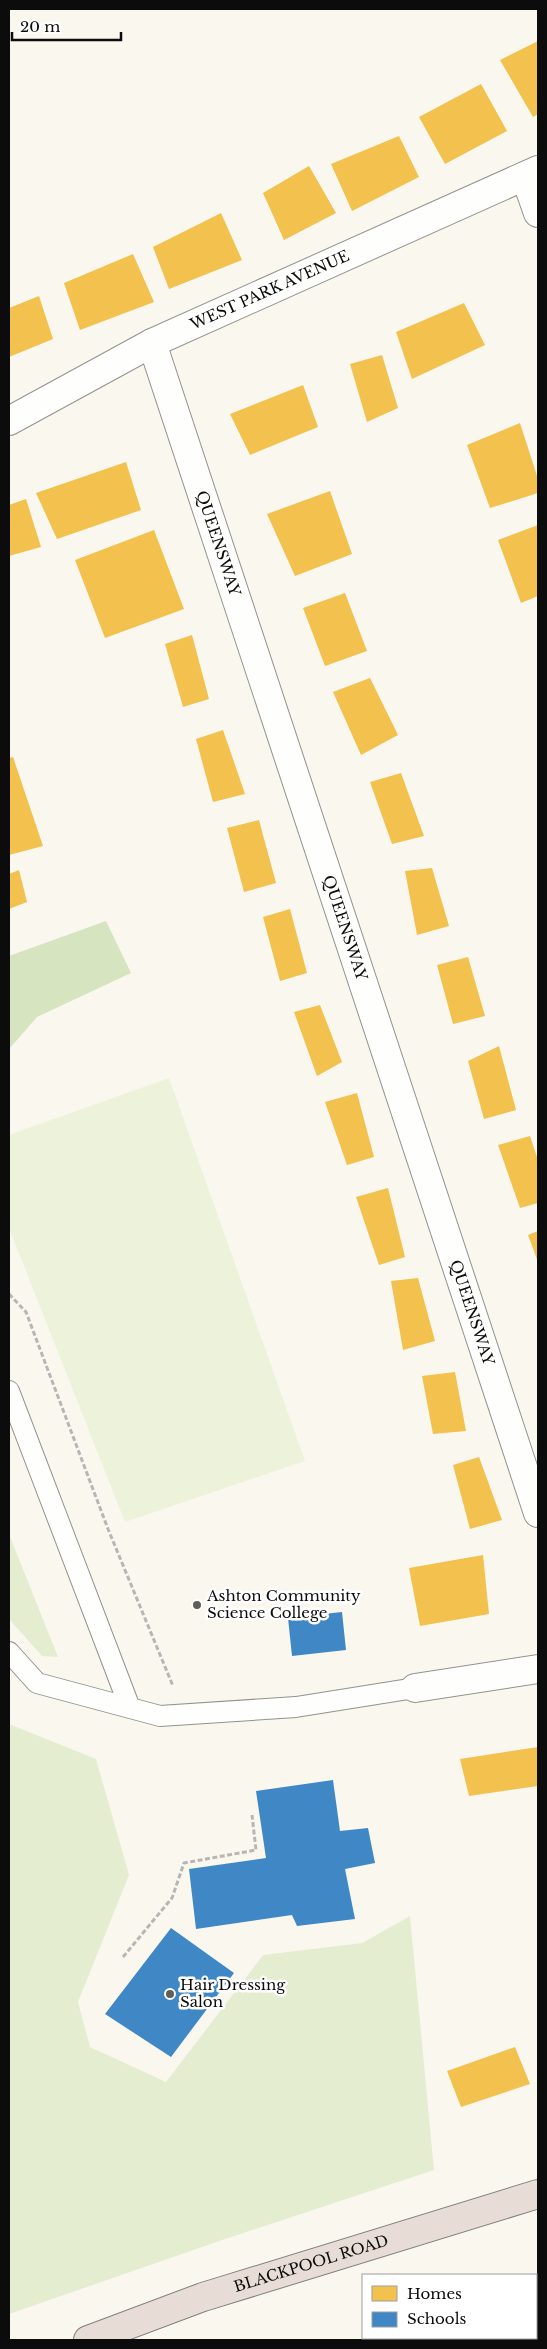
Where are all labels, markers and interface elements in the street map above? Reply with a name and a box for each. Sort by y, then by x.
scale bar [12,10,121,42]
text: 20 m [20,17,60,36]
street label: WEST PARK AVENUE [186,246,352,334]
street label: QUEENSWAY [192,488,245,599]
street label: QUEENSWAY [319,873,372,984]
street label: QUEENSWAY [446,1257,499,1369]
place label: Ashton Community Science College [206,1586,361,1622]
marker: Ashton Community Science College [191,1599,203,1611]
place label: Hair Dressing Salon [180,1975,286,2011]
marker: Hair Dressing Salon [164,1988,176,2000]
street label: BLACKPOOL ROAD [231,2231,391,2296]
legend [362,2274,537,2339]
text: Homes [407,2284,462,2303]
text: Schools [407,2309,467,2328]

